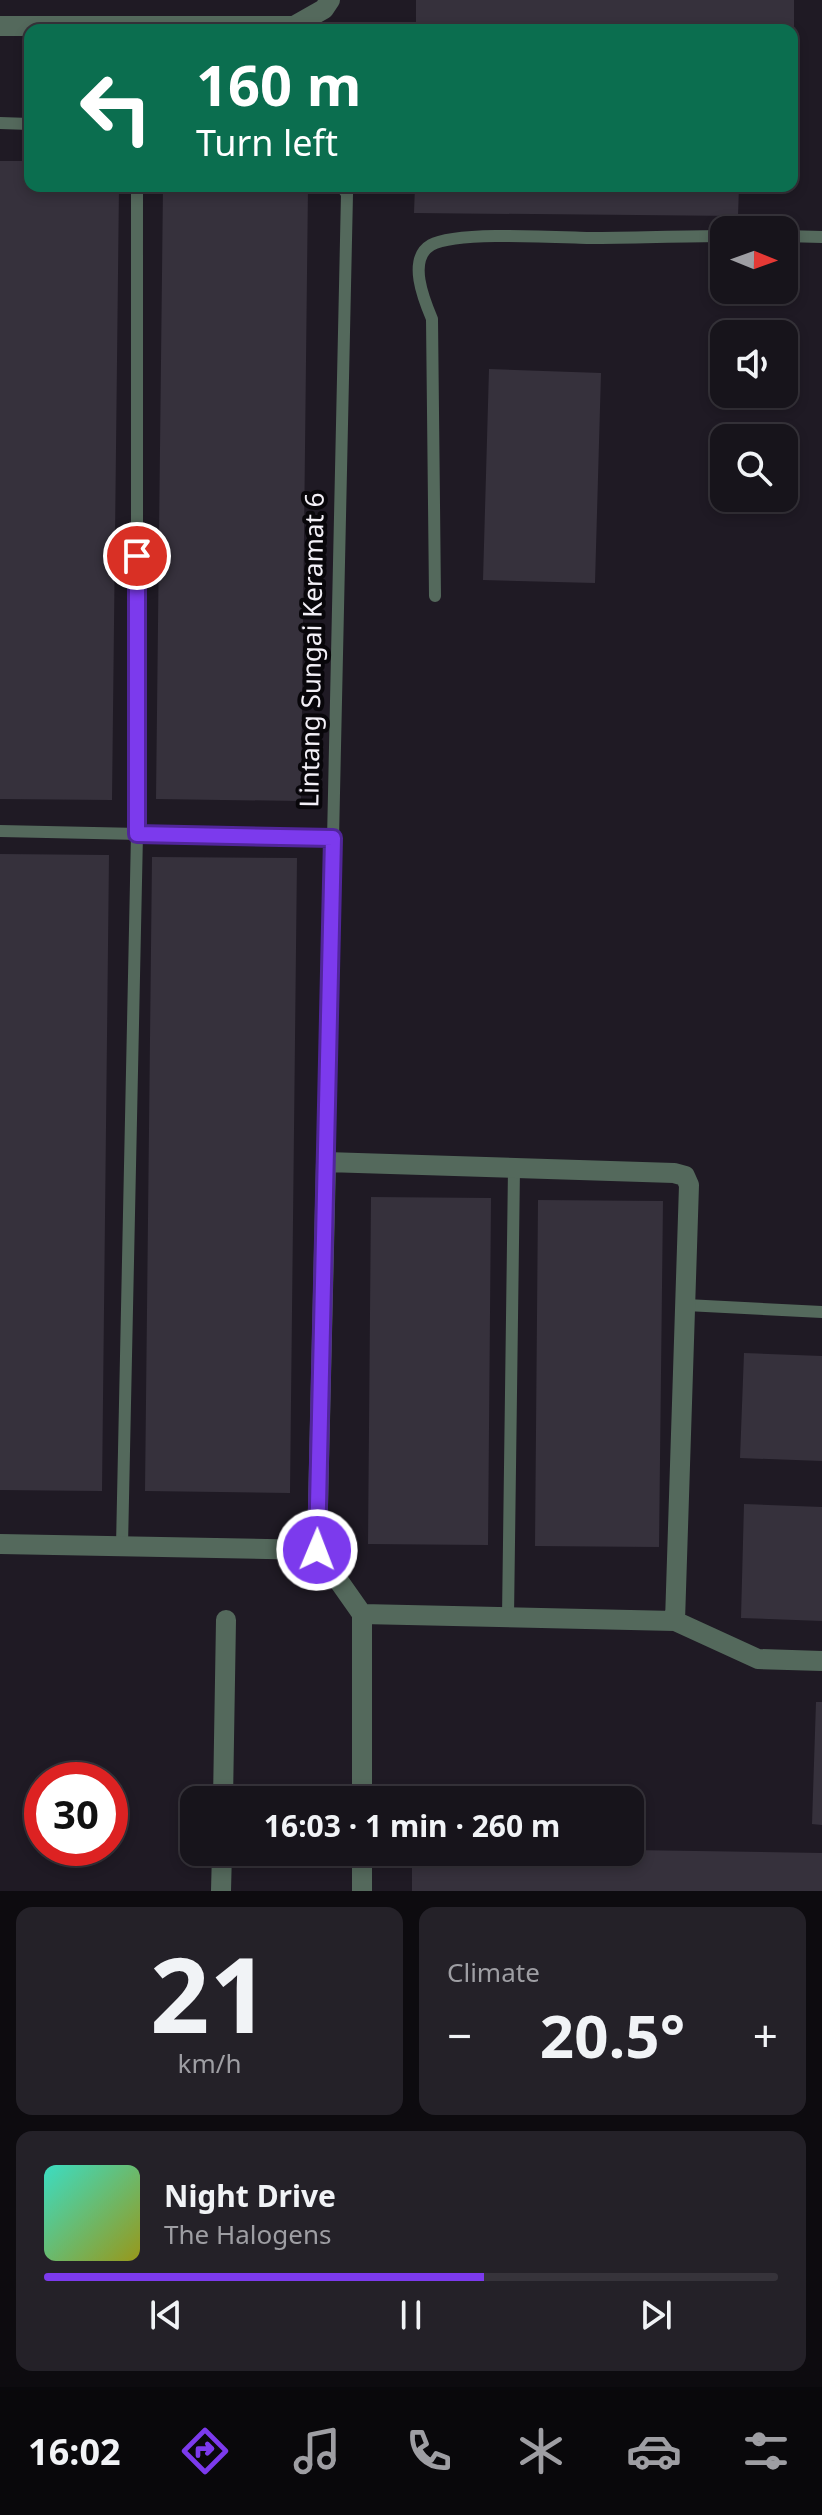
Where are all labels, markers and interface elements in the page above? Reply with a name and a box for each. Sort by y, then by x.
text: 160 m [196,46,361,122]
icon: left [64,56,168,160]
text: Turn left [196,118,338,167]
north arrow [710,216,798,304]
map controls [710,216,798,512]
button: sound [710,320,798,408]
button: search [710,424,798,512]
street label: Lintang Sungai Keramat 6 [290,492,332,808]
pin [103,522,171,590]
icon: arrive [115,534,159,578]
position arrow [275,1508,359,1592]
speed limit sign: 30 [24,1762,128,1866]
text: 16:03 · 1 min · 260 m [264,1805,560,1846]
text: 21 [150,1922,269,2063]
text: Climate [447,1954,540,1990]
text: 20.5° [540,1994,685,2076]
text: − [447,2005,472,2065]
text: + [753,2005,778,2065]
text: km/h [178,2045,241,2081]
text: Night Drive [164,2175,336,2216]
text: The Halogens [164,2216,331,2252]
icon: previous [144,2293,188,2337]
icon: pause [389,2293,433,2337]
icon: next [634,2293,678,2337]
icon: directions [177,2423,233,2479]
icon: music [289,2423,345,2479]
icon: phone [401,2423,457,2479]
icon: climate [513,2423,569,2479]
icon: car [626,2423,682,2479]
icon: filters [738,2423,794,2479]
text: 16:02 [28,2427,121,2476]

